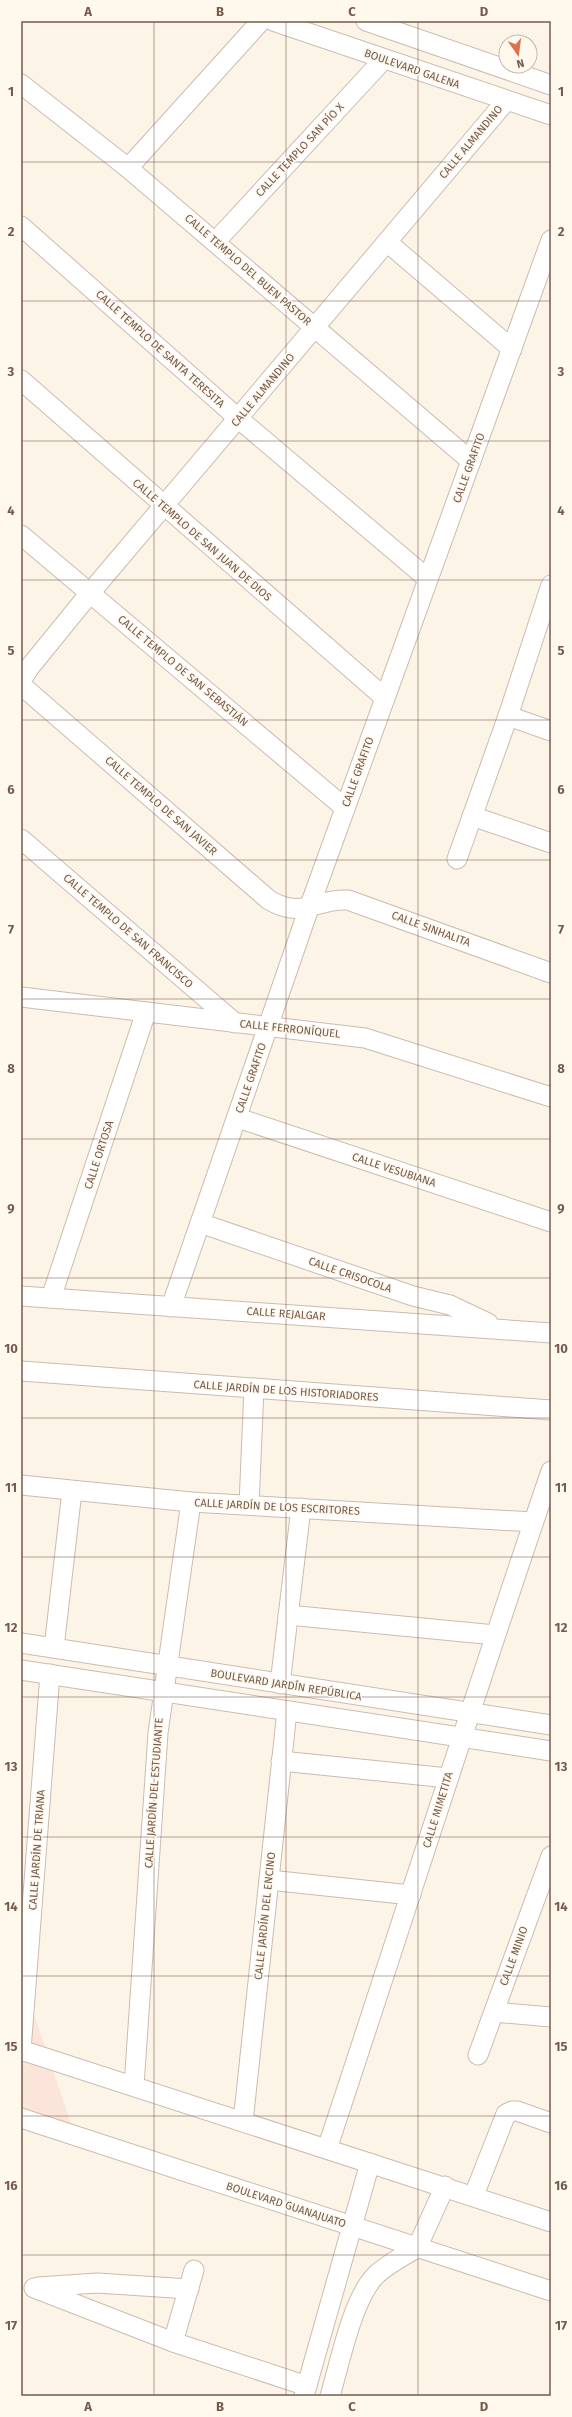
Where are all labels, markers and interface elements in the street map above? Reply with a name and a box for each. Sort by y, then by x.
text: A [83,4,92,19]
text: B [216,4,224,19]
text: C [348,4,356,19]
text: D [480,4,489,19]
north arrow [498,34,538,74]
street label: BOULEVARD GALENA [362,47,462,92]
text: N [515,56,525,70]
text: 1 [8,84,14,99]
text: 1 [558,84,564,99]
street label: CALLE TEMPLO SAN PÍO X [253,100,347,199]
street label: CALLE ALMANDINO [437,103,505,181]
street label: CALLE TEMPLO DEL BUEN PASTOR [182,212,314,329]
text: 2 [8,224,15,239]
text: 2 [558,224,565,239]
street label: CALLE TEMPLO DE SANTA TERESITA [93,288,228,411]
street label: CALLE ALMANDINO [229,351,297,429]
text: 3 [7,364,15,379]
text: 3 [557,364,565,379]
street label: CALLE GRAFITO [450,431,488,505]
street label: CALLE TEMPLO DE SAN JUAN DE DIOS [130,476,274,604]
text: 4 [7,503,15,518]
text: 4 [557,503,565,518]
street label: CALLE TEMPLO DE SAN SEBASTIÁN [115,612,251,729]
text: 5 [8,643,15,658]
text: 5 [558,643,565,658]
street label: CALLE GRAFITO [339,735,377,809]
street label: CALLE TEMPLO DE SAN JAVIER [102,754,220,858]
text: 6 [7,782,15,797]
text: 6 [557,782,565,797]
street label: CALLE TEMPLO DE SAN FRANCISCO [60,871,196,991]
street label: CALLE SINHALITA [390,909,473,950]
text: 7 [8,922,14,937]
text: 7 [558,922,564,937]
street label: CALLE FERRONÍQUEL [239,1016,342,1041]
street label: CALLE GRAFITO [233,1041,269,1115]
text: 8 [7,1061,15,1076]
text: 8 [557,1061,565,1076]
street label: CALLE ORTOSA [82,1118,116,1191]
street label: CALLE VESUBIANA [350,1150,438,1190]
text: 9 [7,1201,15,1216]
text: 9 [557,1201,565,1216]
street label: CALLE CRISOCOLA [307,1255,394,1296]
street label: CALLE REJALGAR [246,1305,326,1323]
text: 10 [4,1341,18,1356]
text: 10 [554,1341,568,1356]
street label: CALLE JARDÍN DE LOS HISTORIADORES [193,1377,379,1404]
text: 11 [5,1480,17,1495]
text: 11 [555,1480,567,1495]
street label: CALLE JARDÍN DE LOS ESCRITORES [194,1495,360,1518]
text: 12 [5,1620,18,1635]
text: 12 [555,1620,568,1635]
street label: BOULEVARD JARDÍN REPÚBLICA [209,1666,363,1703]
street label: CALLE JARDÍN DEL ESTUDIANTE [141,1717,166,1869]
text: 13 [5,1759,18,1774]
text: 13 [555,1759,568,1774]
street label: CALLE MIMETITA [420,1770,456,1850]
street label: CALLE JARDÍN DE TRIANA [25,1788,48,1911]
street label: CALLE JARDÍN DEL ENCINO [251,1851,278,1981]
text: 14 [4,1899,18,1914]
text: 14 [554,1899,568,1914]
street label: CALLE MINIO [497,1924,531,1988]
text: 15 [4,2039,18,2054]
text: 15 [554,2039,568,2054]
text: 16 [4,2178,18,2193]
text: 16 [554,2178,568,2193]
street label: BOULEVARD GUANAJUATO [224,2179,348,2231]
text: 17 [5,2318,17,2333]
text: 17 [555,2318,567,2333]
text: A [83,2399,92,2414]
text: B [216,2399,224,2414]
text: C [348,2399,356,2414]
text: D [480,2399,489,2414]

